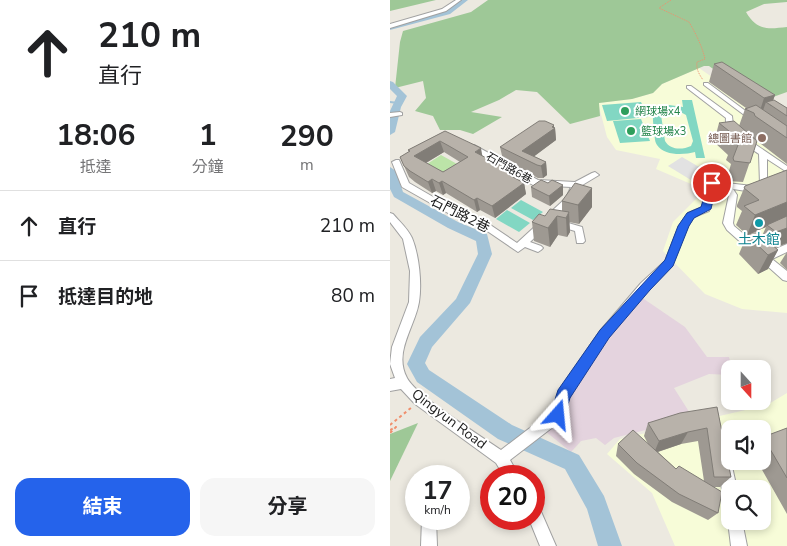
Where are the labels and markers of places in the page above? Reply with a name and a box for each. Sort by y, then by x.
place label: 網球場x4 [635,104,681,119]
marker: 網球場x4 [619,105,631,117]
place label: 籃球場x3 [641,124,686,139]
marker: 籃球場x3 [625,125,637,137]
place label: 總圖書館 [708,131,752,146]
marker: 總圖書館 [756,132,768,144]
pin [691,162,733,204]
marker: 土木館 [753,217,765,229]
place label: 土木館 [738,230,780,249]

